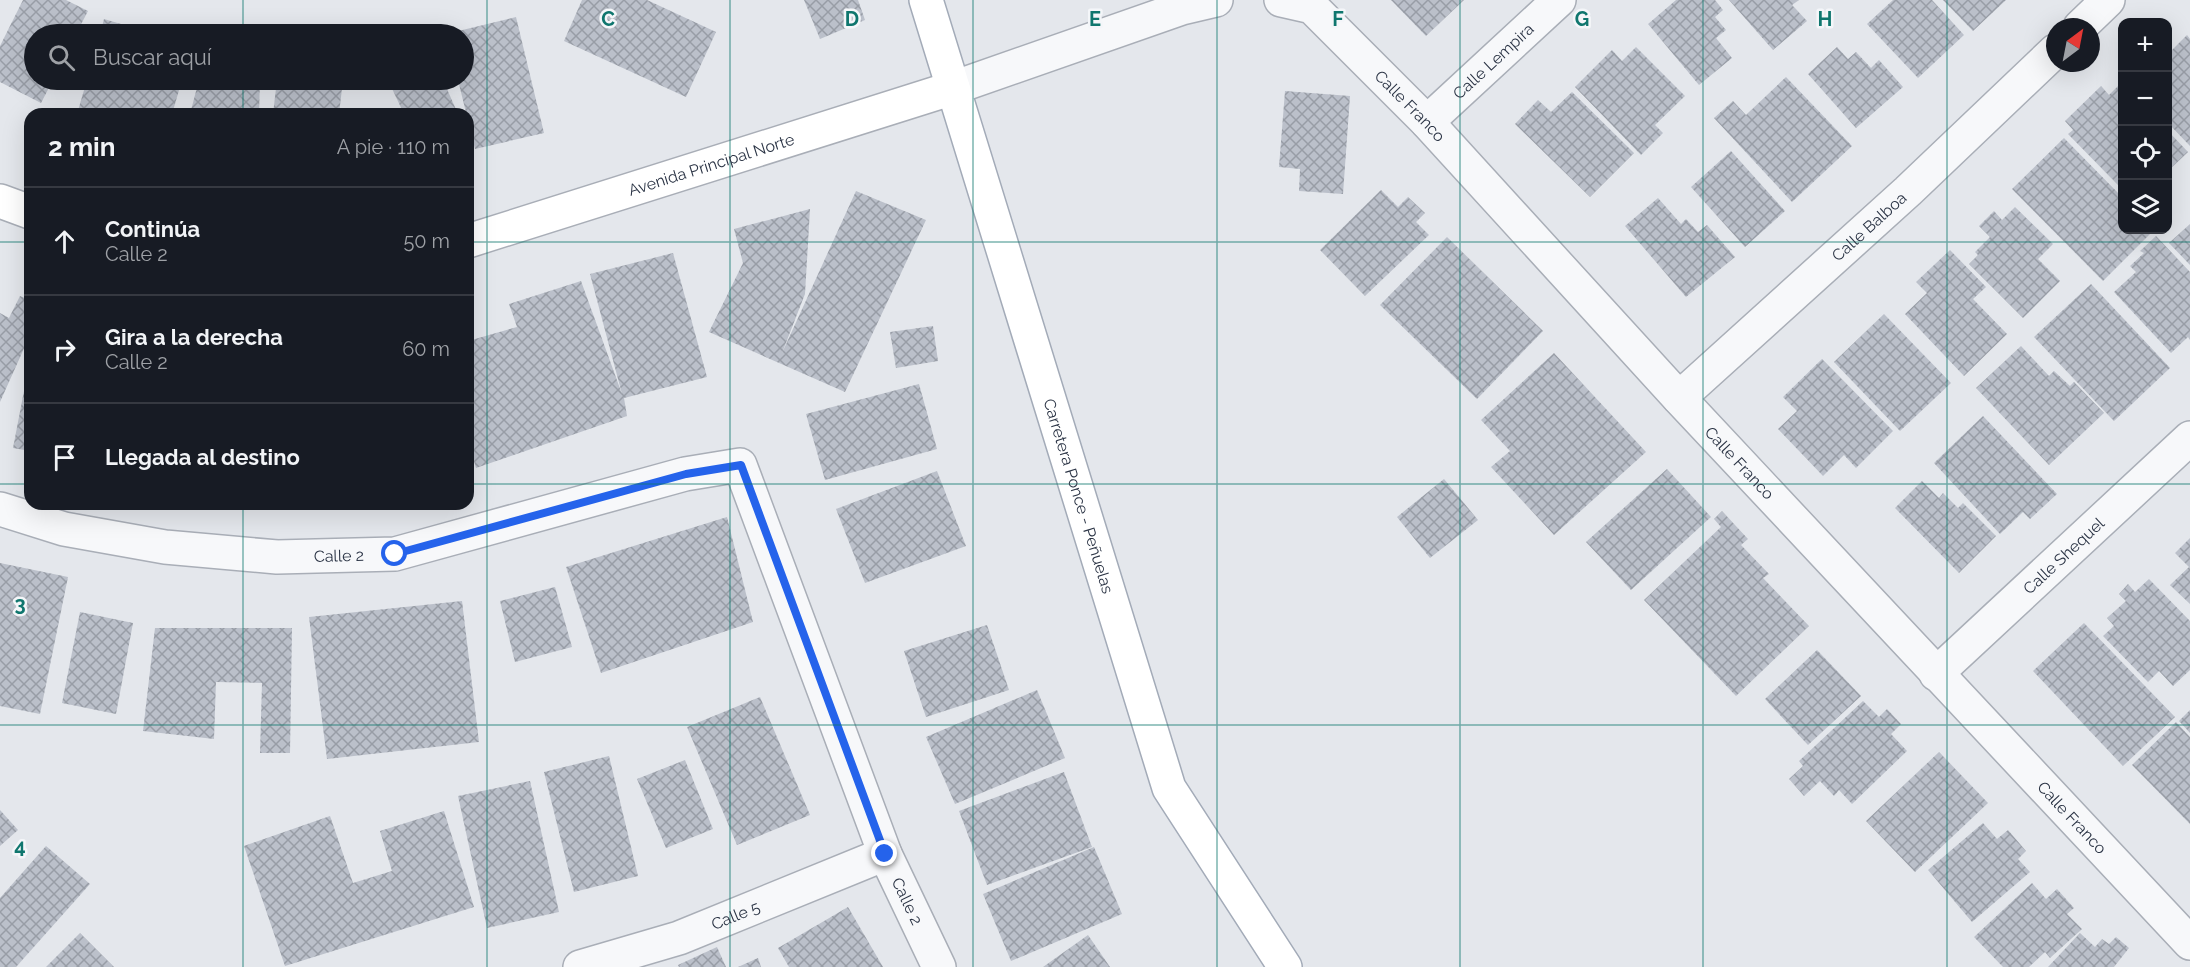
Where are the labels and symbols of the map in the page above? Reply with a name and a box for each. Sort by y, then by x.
text: C [601,7,615,31]
text: D [845,7,859,31]
text: E [1089,7,1101,31]
text: F [1332,7,1344,31]
text: G [1575,7,1589,31]
text: H [1818,7,1832,31]
north arrow [2046,18,2100,72]
street label: Calle Lempira [1449,19,1537,103]
street label: Calle Franco [1371,66,1449,145]
street label: Avenida Principal Norte [626,129,796,199]
street label: Calle Balboa [1828,188,1910,265]
street label: Carretera Ponce - Peñuelas [1040,396,1118,596]
street label: Calle Franco [1701,423,1778,503]
street label: Calle Shequel [2019,513,2108,598]
route start [381,540,407,566]
street label: Calle 2 [314,545,364,566]
text: 3 [14,592,26,616]
street label: Calle Franco [2034,777,2111,858]
text: 4 [14,834,26,858]
route end [871,840,897,866]
street label: Calle 2 [888,874,927,928]
street label: Calle 5 [708,897,763,933]

